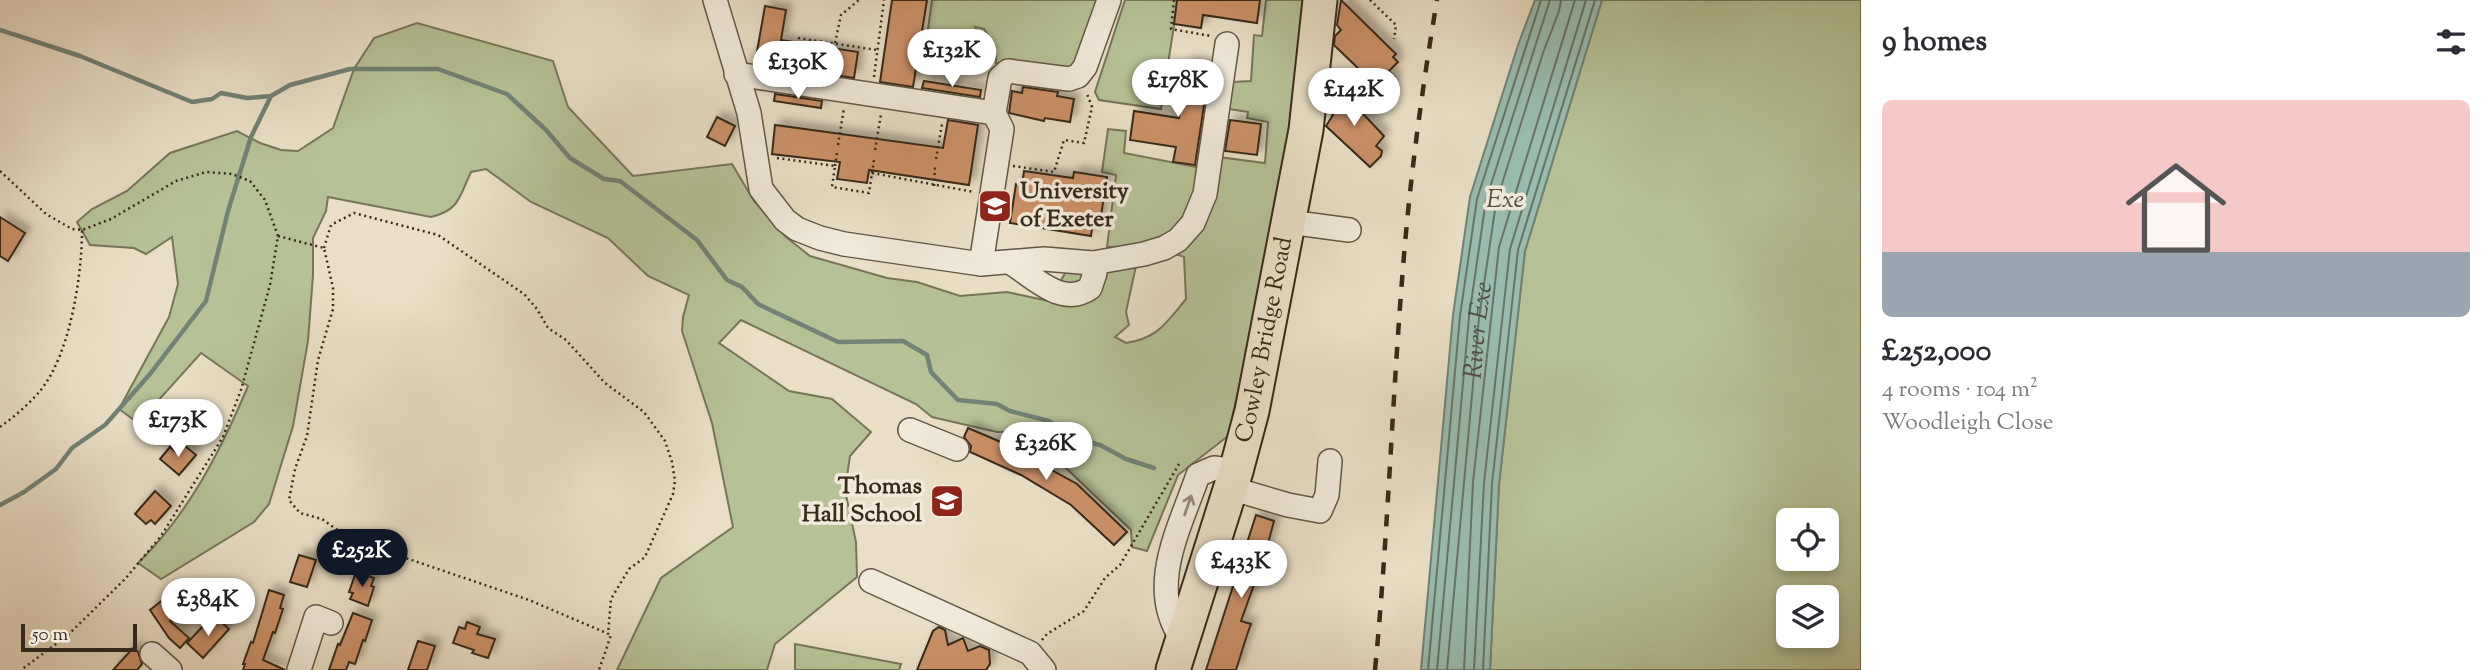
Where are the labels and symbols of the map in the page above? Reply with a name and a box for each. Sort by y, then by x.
pin: £132K [903,29,1001,89]
pin: £130K [749,42,847,101]
pin: £178K [1129,60,1227,119]
pin: £142K [1305,68,1403,128]
place label: University of Exeter [1020,175,1129,237]
water label: Exe [1486,182,1524,219]
school or university icon: University of Exeter [976,187,1014,225]
street label: Cowley Bridge Road [1227,234,1302,447]
water label: River Exe [1455,279,1503,381]
pin: £173K [129,400,227,459]
pin: £326K [997,422,1095,482]
place label: Thomas Hall School [802,470,922,532]
school or university icon: Thomas Hall School [928,482,966,520]
one-way arrow [1183,494,1195,516]
pin: £252K [313,530,411,589]
pin: £433K [1192,540,1290,600]
pin: £384K [159,578,257,638]
scale bar [21,621,136,653]

